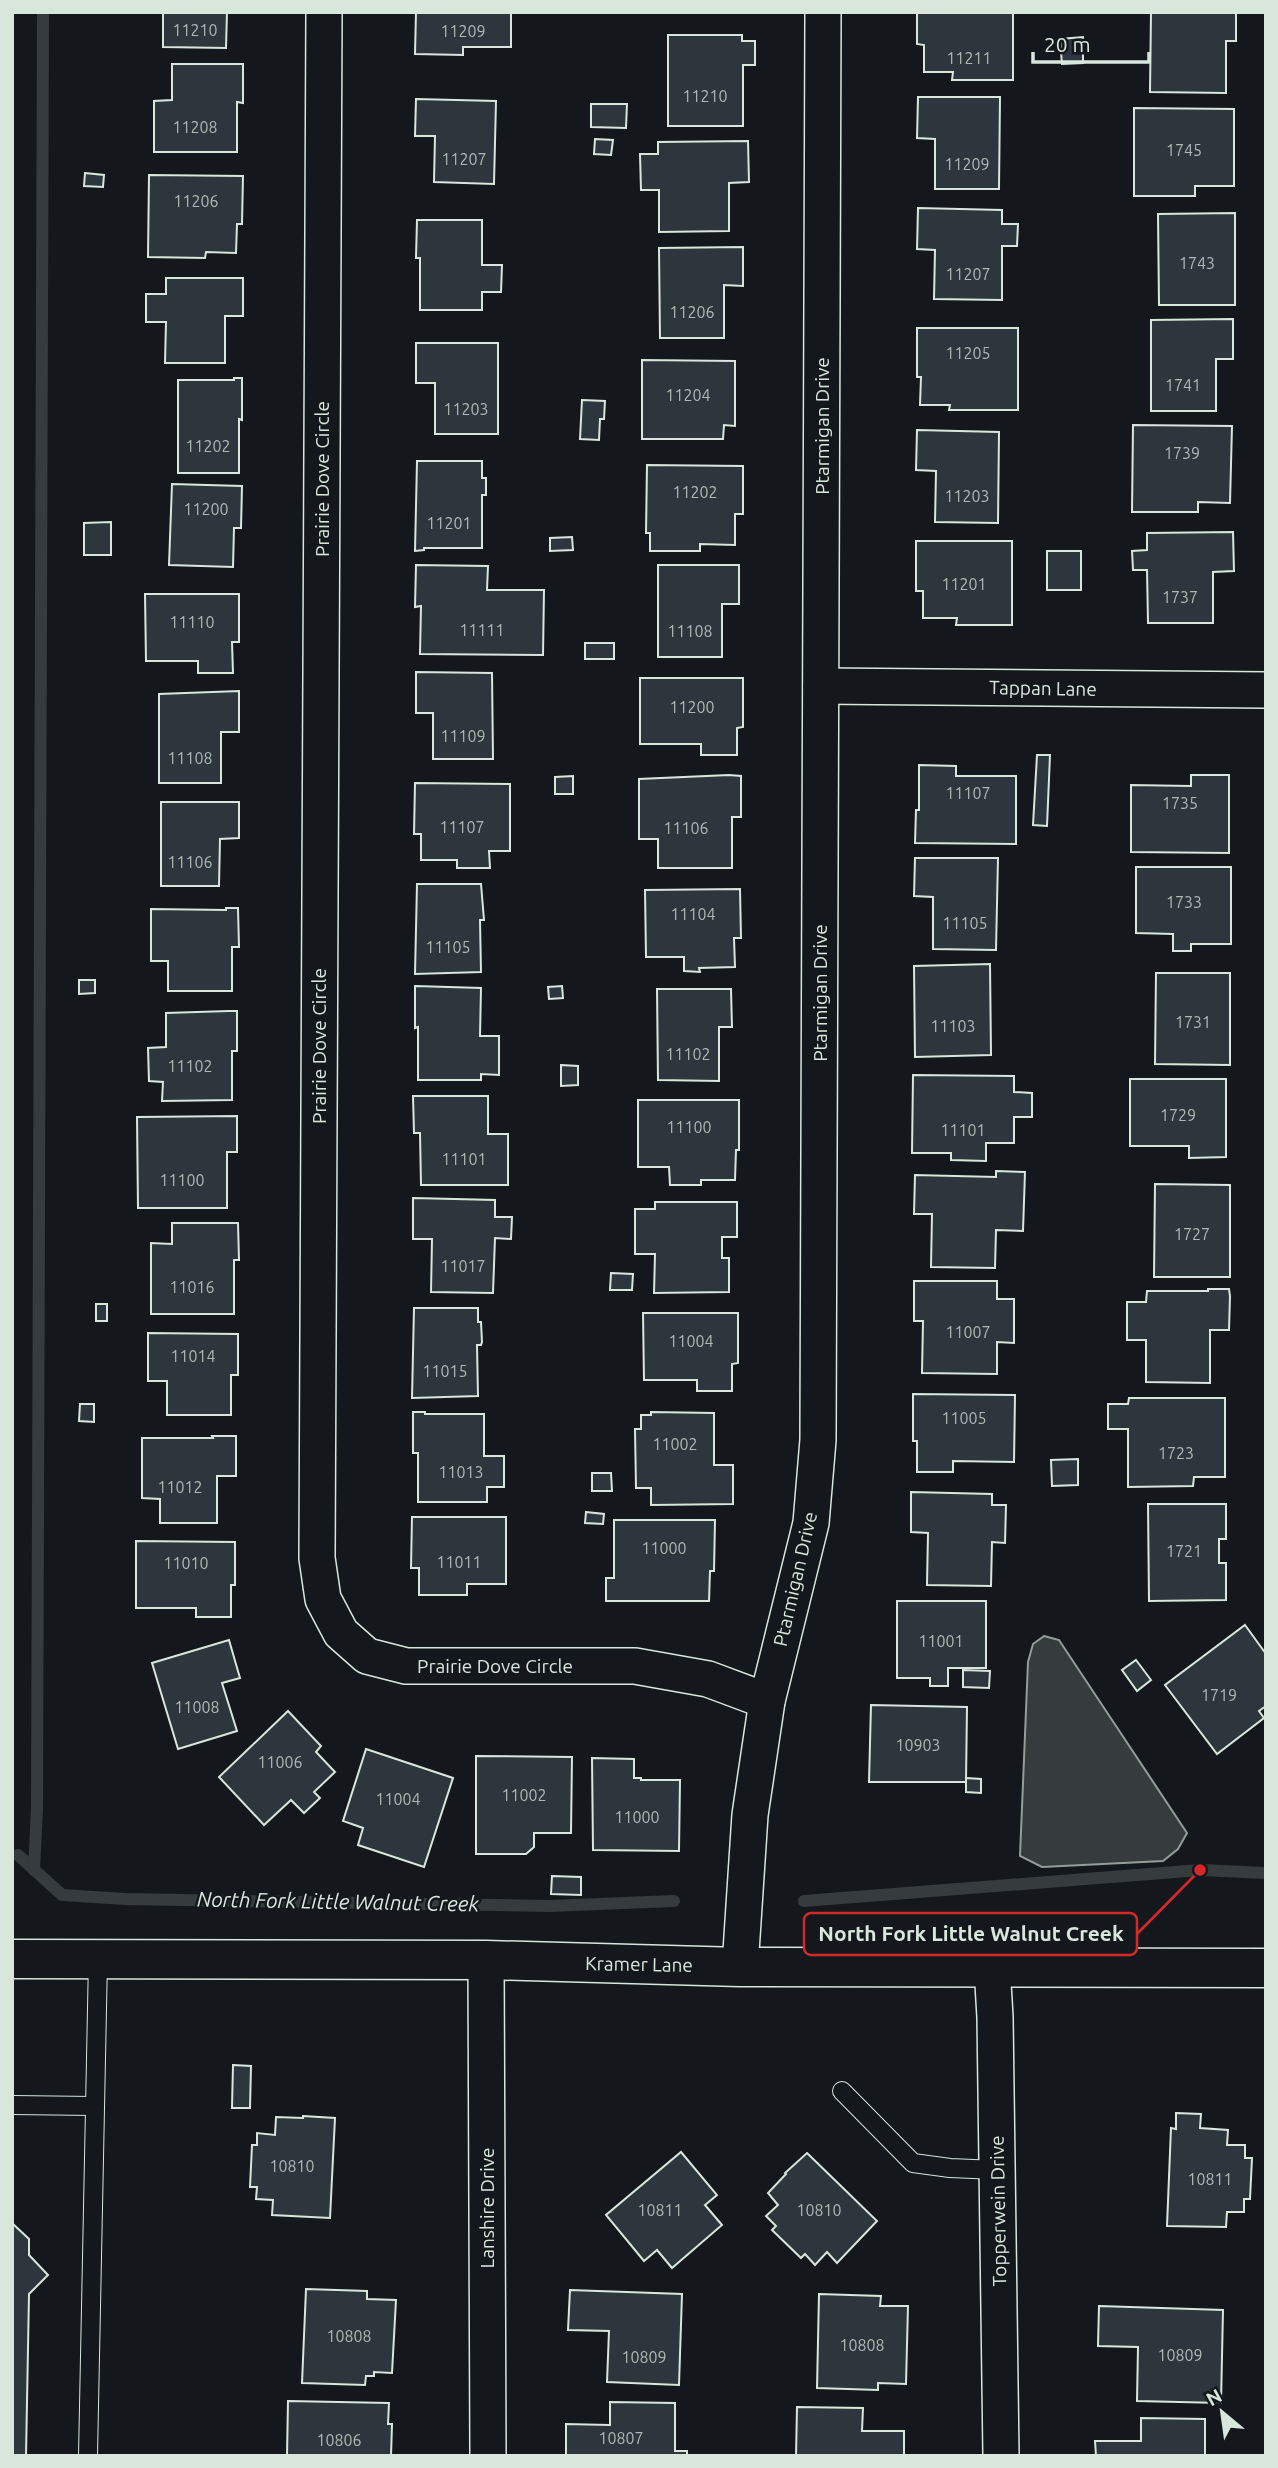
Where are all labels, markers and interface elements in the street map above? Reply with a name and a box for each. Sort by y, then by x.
house number: 11210 [172,21,218,39]
scale bar [1033,21,1148,65]
house number: 11209 [440,22,486,40]
text: 20 m [1044,32,1091,56]
house number: 11211 [946,49,992,67]
house number: 11210 [682,87,728,105]
house number: 11208 [172,118,218,136]
house number: 1745 [1166,141,1202,159]
house number: 11207 [441,150,487,168]
house number: 11209 [944,155,990,173]
house number: 11206 [173,192,219,210]
house number: 1743 [1179,254,1215,272]
house number: 11207 [945,265,991,283]
house number: 11206 [669,303,715,321]
house number: 11205 [945,344,991,362]
street label: Ptarmigan Drive [811,357,833,495]
house number: 1741 [1165,376,1201,394]
house number: 11204 [665,386,711,404]
house number: 11203 [443,400,489,418]
street label: Prairie Dove Circle [311,401,333,557]
house number: 11202 [185,437,231,455]
house number: 1739 [1164,444,1200,462]
house number: 11202 [672,483,718,501]
house number: 11203 [944,487,990,505]
house number: 11200 [183,500,229,518]
house number: 11201 [426,514,472,532]
house number: 11201 [941,575,987,593]
house number: 1737 [1162,588,1198,606]
house number: 11110 [169,613,215,631]
house number: 11111 [459,621,505,639]
house number: 11108 [667,622,713,640]
street label: Tappan Lane [989,676,1097,700]
house number: 11200 [669,698,715,716]
house number: 11109 [440,727,486,745]
house number: 11108 [167,749,213,767]
house number: 11107 [945,784,991,802]
house number: 1735 [1162,794,1198,812]
house number: 11107 [439,818,485,836]
house number: 11106 [663,819,709,837]
house number: 11106 [167,853,213,871]
house number: 1733 [1166,893,1202,911]
house number: 11104 [670,905,716,923]
house number: 11105 [942,914,988,932]
street label: Ptarmigan Drive [809,924,831,1062]
house number: 11105 [425,938,471,956]
street label: Prairie Dove Circle [308,968,330,1124]
house number: 1731 [1175,1013,1211,1031]
house number: 11103 [930,1017,976,1035]
house number: 11102 [665,1045,711,1063]
house number: 11102 [167,1057,213,1075]
house number: 1729 [1160,1106,1196,1124]
house number: 11100 [666,1118,712,1136]
house number: 11101 [940,1121,986,1139]
house number: 11101 [441,1150,487,1168]
house number: 11100 [159,1171,205,1189]
house number: 1727 [1174,1225,1210,1243]
house number: 11017 [440,1257,486,1275]
house number: 11016 [169,1278,215,1296]
house number: 11007 [945,1323,991,1341]
house number: 11004 [668,1332,714,1350]
house number: 11014 [170,1347,216,1365]
house number: 11015 [422,1362,468,1380]
house number: 11005 [941,1409,987,1427]
house number: 11002 [652,1435,698,1453]
house number: 1723 [1158,1444,1194,1462]
house number: 11013 [438,1463,484,1481]
house number: 11012 [157,1478,203,1496]
street label: Ptarmigan Drive [769,1509,821,1649]
house number: 11000 [641,1539,687,1557]
house number: 1721 [1166,1542,1202,1560]
house number: 11011 [436,1553,482,1571]
house number: 11010 [163,1554,209,1572]
house number: 11001 [918,1632,964,1650]
street label: Prairie Dove Circle [417,1655,573,1677]
house number: 1719 [1201,1686,1237,1704]
house number: 11008 [174,1698,220,1716]
house number: 10903 [895,1736,941,1754]
house number: 11006 [257,1753,303,1771]
house number: 11002 [501,1786,547,1804]
house number: 11004 [375,1790,421,1808]
house number: 11000 [614,1808,660,1826]
water label: North Fork Little Walnut Creek [197,1887,480,1915]
callout: North Fork Little Walnut Creek [804,1913,1137,1955]
text: North Fork Little Walnut Creek [818,1921,1124,1945]
street label: Kramer Lane [585,1952,693,1976]
street label: Topperwein Drive [986,2135,1010,2287]
street label: Lanshire Drive [476,2148,498,2268]
house number: 10810 [269,2157,315,2175]
house number: 10811 [1187,2170,1233,2188]
house number: 10811 [637,2201,683,2219]
house number: 10810 [796,2201,842,2219]
house number: 10808 [326,2327,372,2345]
house number: 10808 [839,2336,885,2354]
house number: 10809 [1157,2346,1203,2364]
house number: 10809 [621,2348,667,2366]
north arrow [1187,2377,1257,2447]
text: N [1202,2384,1225,2410]
house number: 10807 [598,2429,644,2447]
house number: 10806 [316,2431,362,2449]

